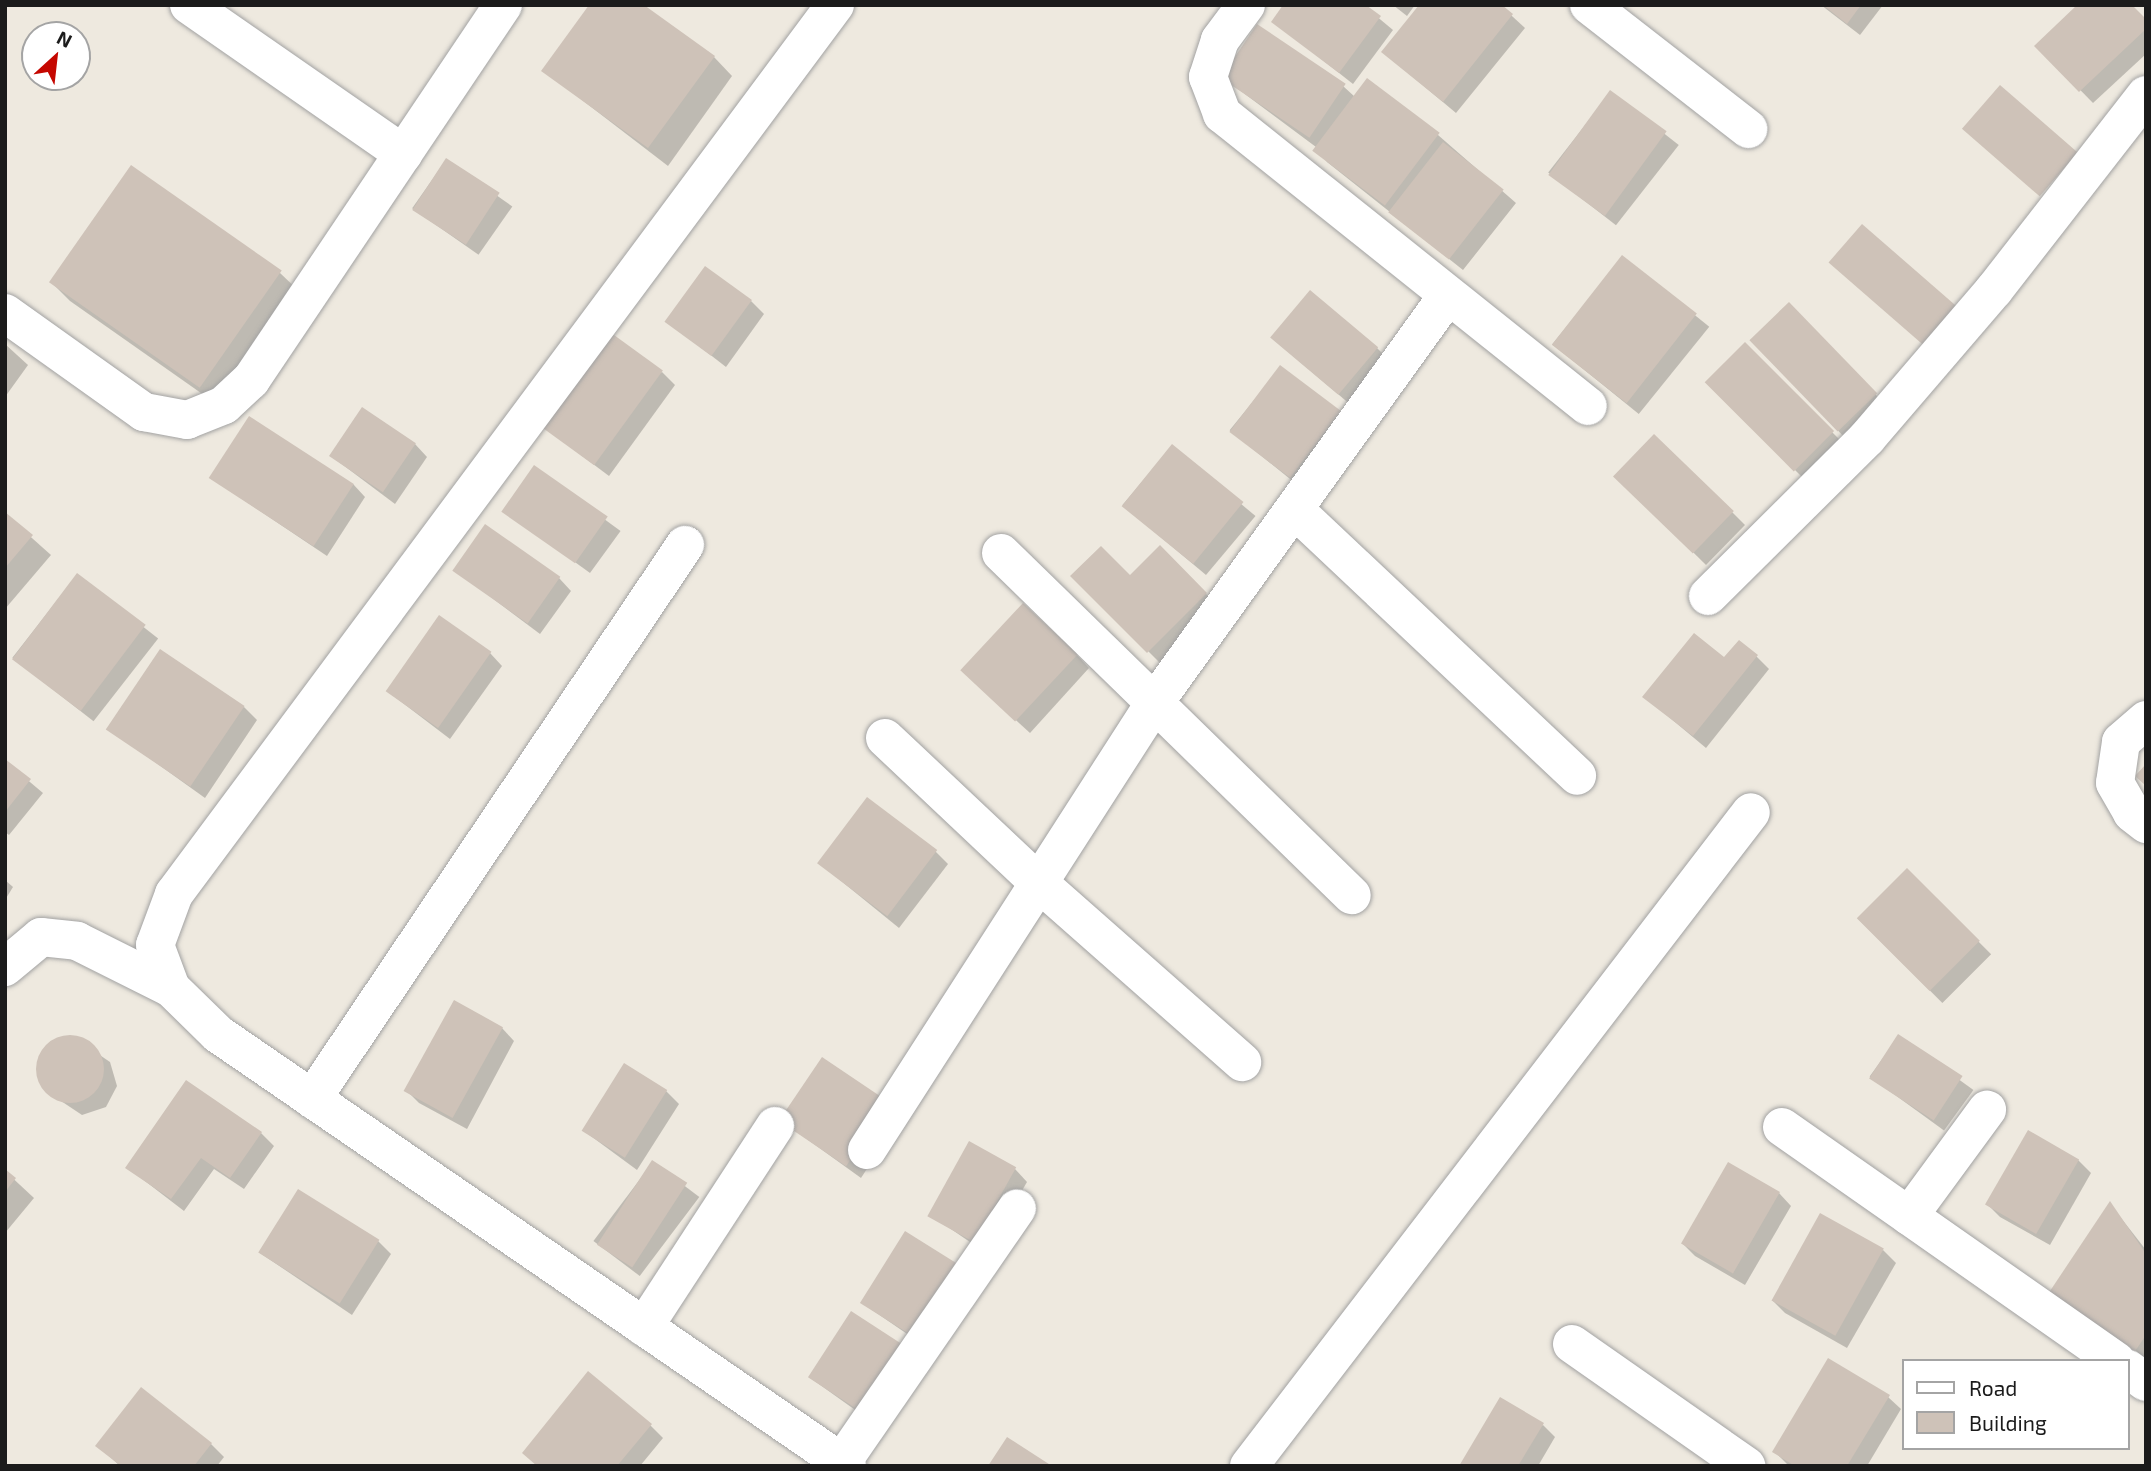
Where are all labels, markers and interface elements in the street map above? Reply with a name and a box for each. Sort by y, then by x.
north arrow [21,21,91,91]
text: N [54,25,76,52]
legend [1902,1359,2130,1450]
text: Road [1969,1375,2017,1400]
text: Building [1969,1410,2047,1435]

